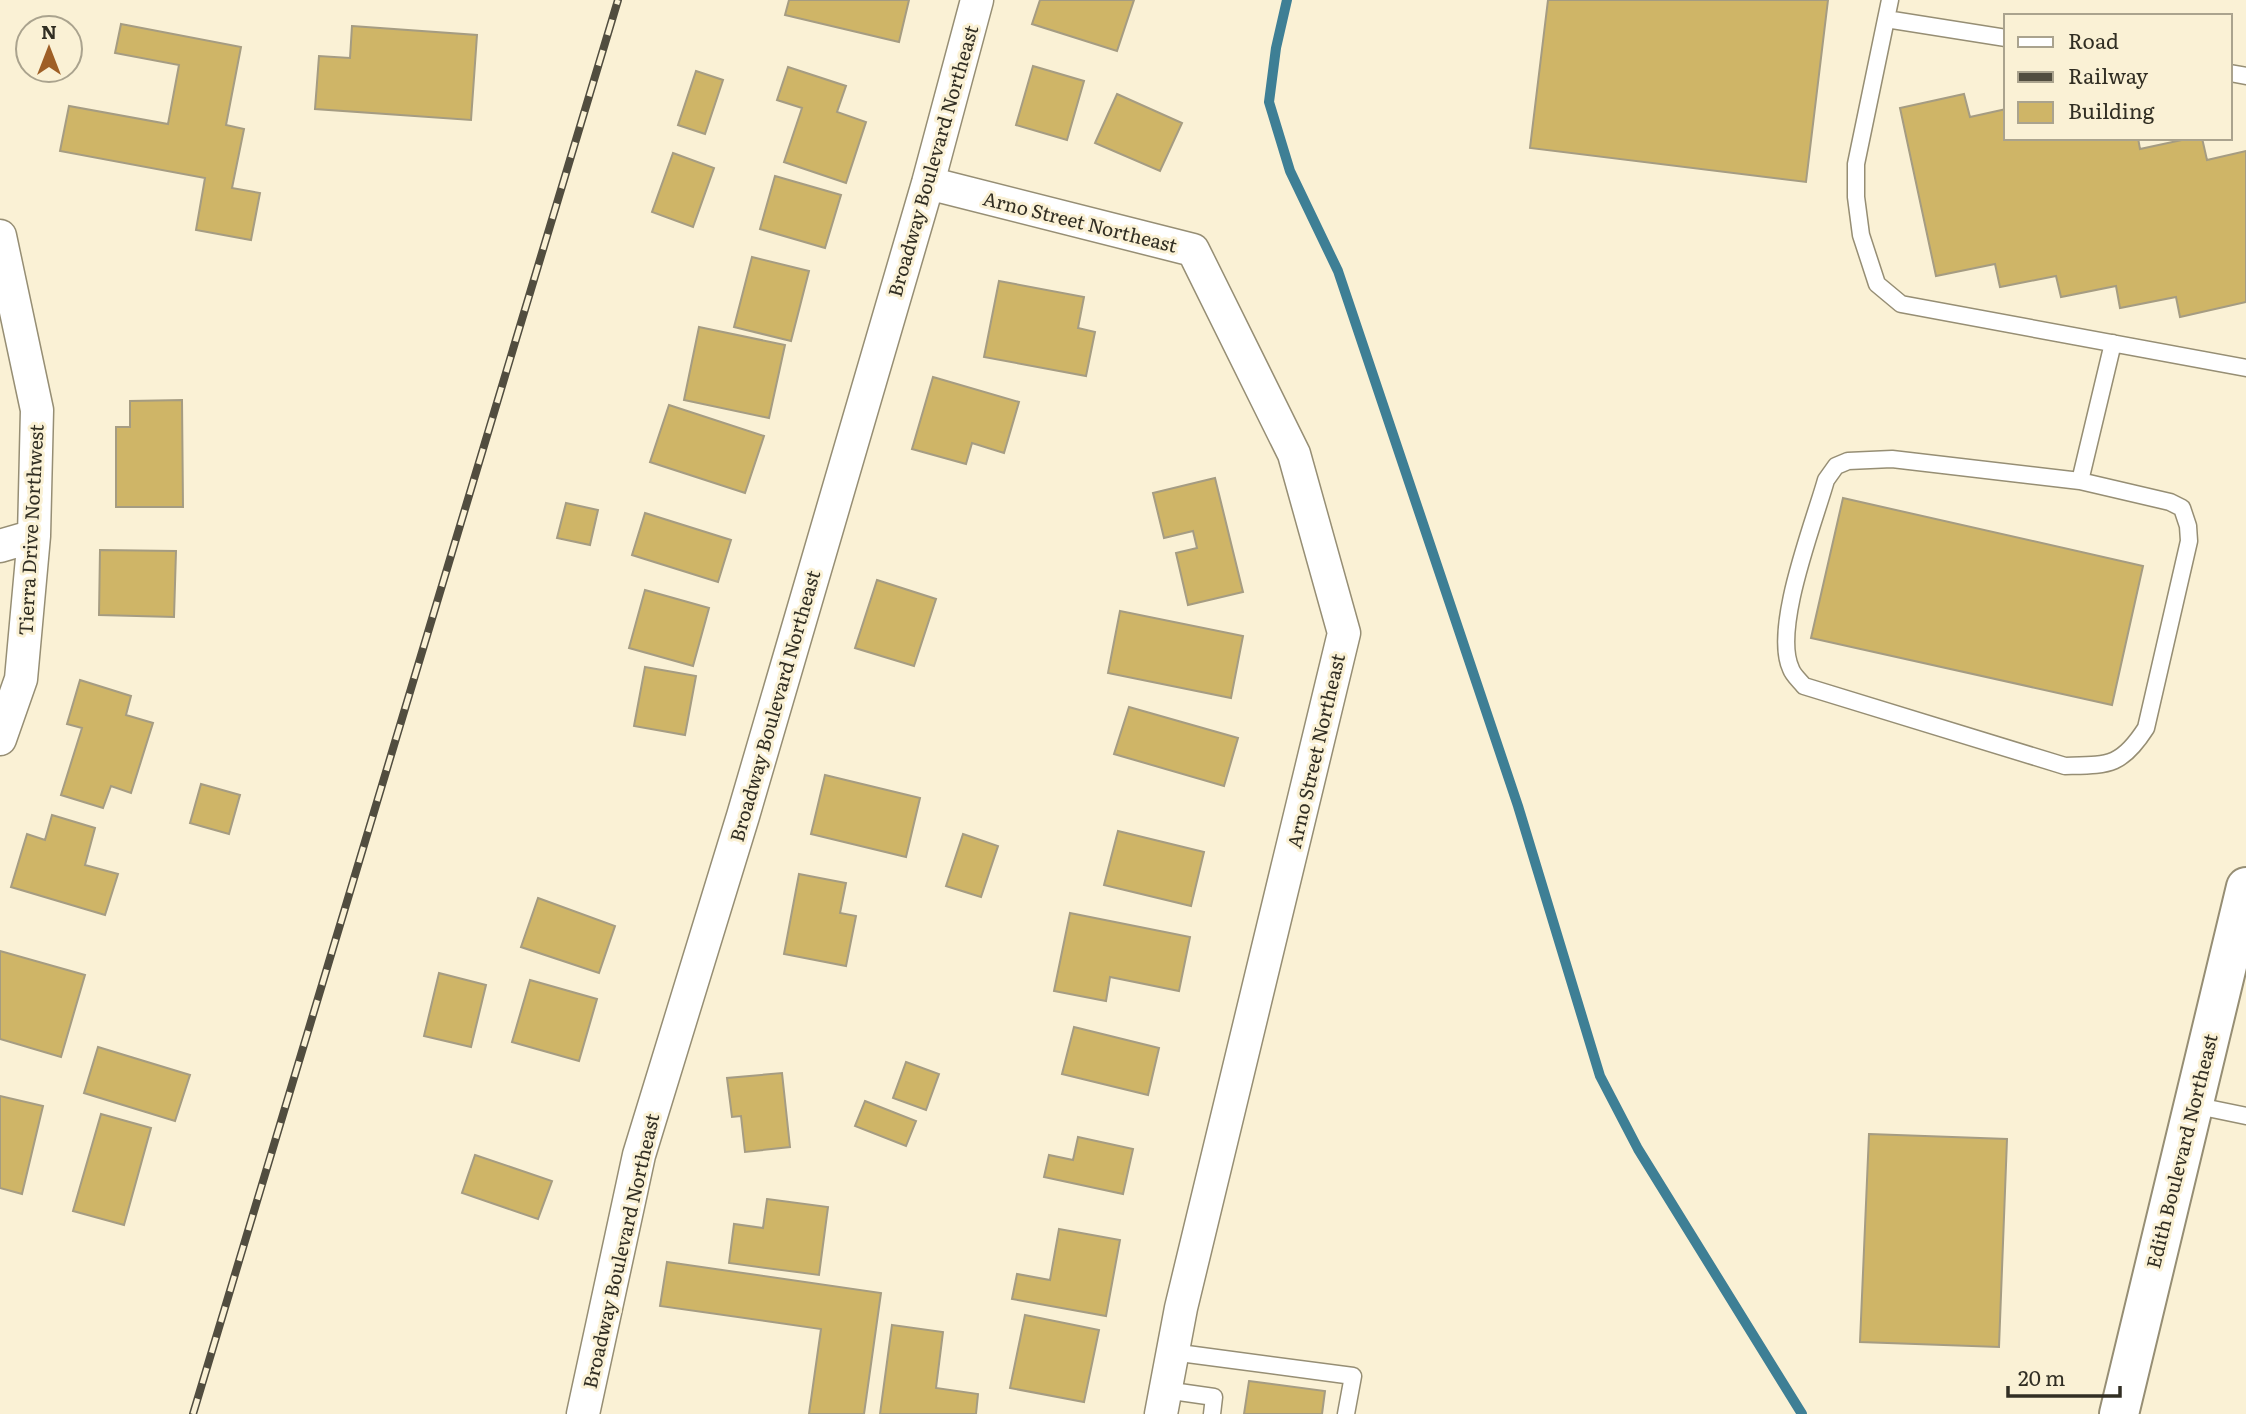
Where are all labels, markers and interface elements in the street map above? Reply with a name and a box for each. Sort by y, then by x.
north arrow [14,14,84,84]
legend [2004,14,2232,140]
text: N [41,17,57,45]
street label: Broadway Boulevard Northeast [880,21,984,300]
text: Road [2068,24,2119,55]
text: Railway [2068,59,2149,90]
text: Building [2068,94,2155,125]
street label: Arno Street Northeast [980,183,1181,259]
street label: Tierra Drive Northwest [10,423,50,636]
street label: Broadway Boulevard Northeast [722,566,826,845]
street label: Arno Street Northeast [1279,650,1351,851]
street label: Edith Boulevard Northeast [2138,1030,2224,1271]
street label: Broadway Boulevard Northeast [575,1110,665,1391]
scale bar [2008,1354,2120,1398]
text: 20 m [2018,1361,2065,1392]

